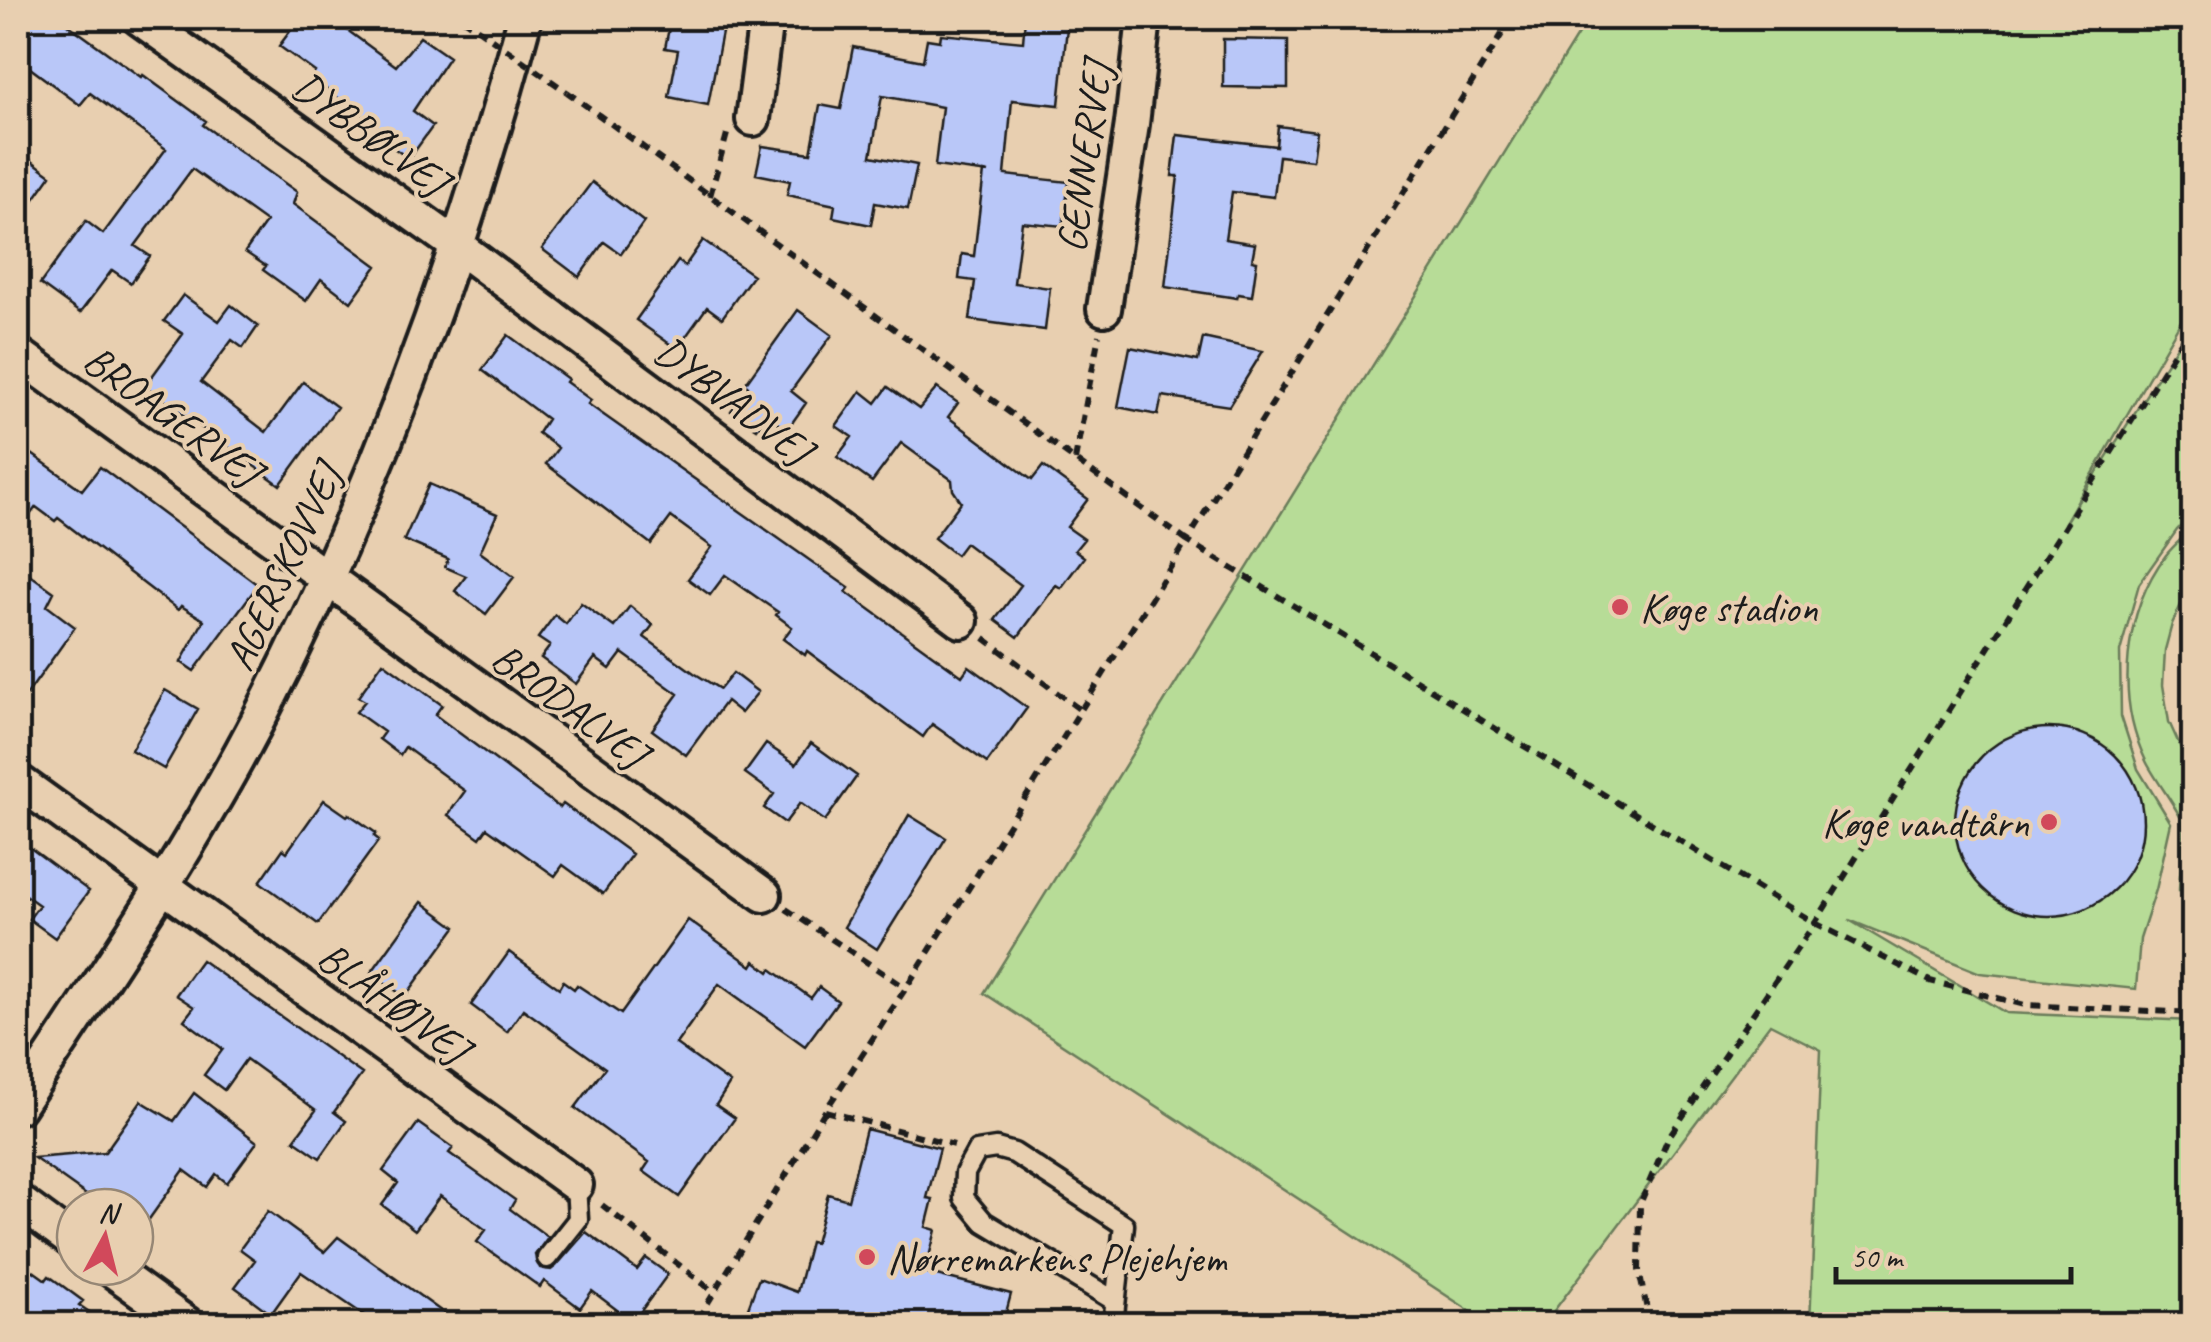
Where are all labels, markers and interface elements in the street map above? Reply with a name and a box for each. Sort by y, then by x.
street label: GENNERVEJ [1045,52,1125,255]
street label: DYBBØLVEJ [282,59,464,211]
street label: DYBVADVEJ [644,324,827,480]
street label: BROAGERVEJ [73,333,277,502]
street label: AGERSKOVVEJ [213,451,357,679]
place label: Køge stadion [1640,582,1819,635]
marker: Køge stadion [1609,596,1631,618]
street label: BRODALVEJ [481,631,663,783]
place label: Køge vandtårn [1822,797,2030,850]
marker: Køge vandtårn [2038,811,2060,833]
street label: BLÅHØJVEJ [307,930,485,1079]
north arrow [55,1187,155,1287]
text: N [97,1194,123,1232]
scale bar [1836,1222,2071,1284]
place label: Nørremarkens Plejehjem [887,1232,1228,1285]
text: 50 m [1851,1238,1904,1276]
marker: Nørremarkens Plejehjem [856,1246,878,1268]

